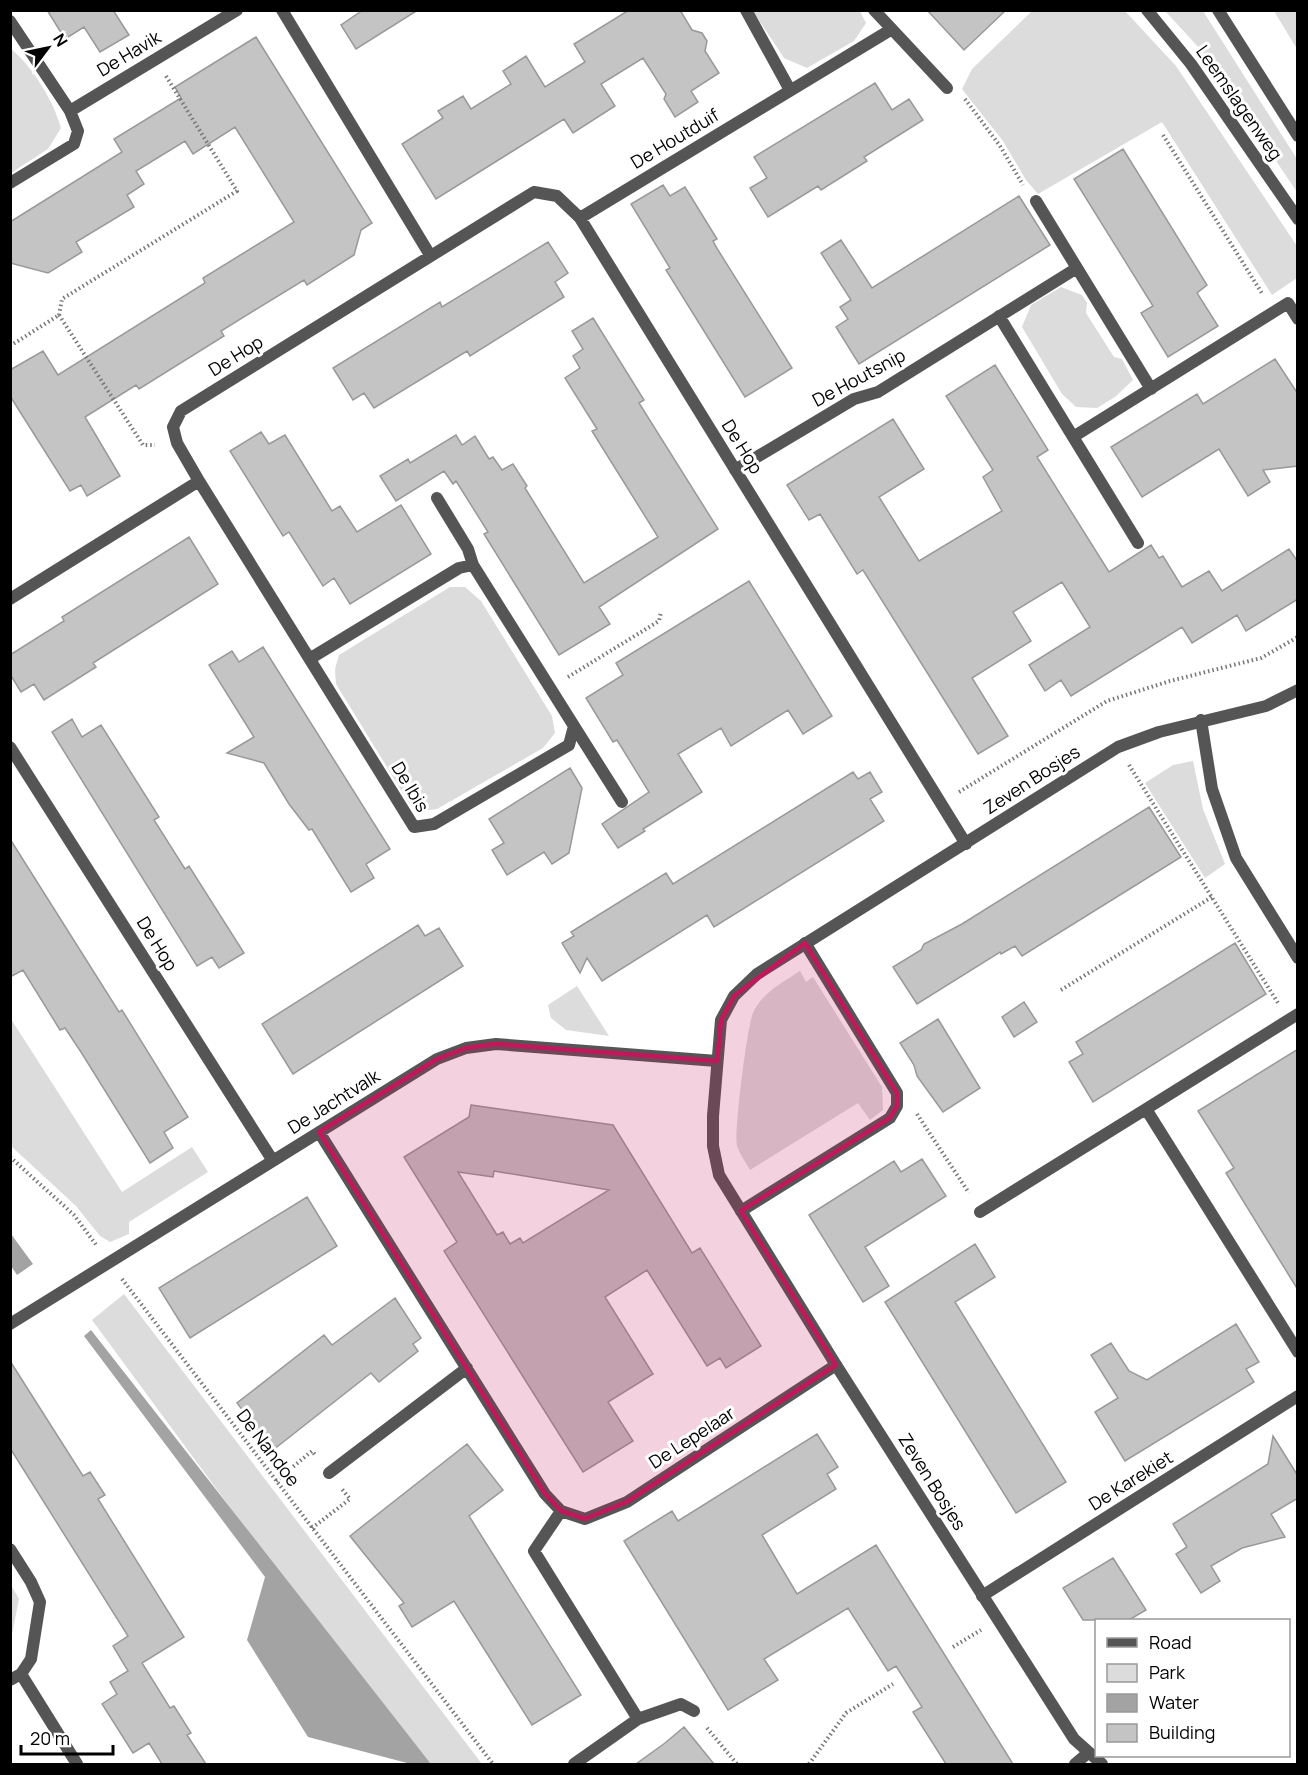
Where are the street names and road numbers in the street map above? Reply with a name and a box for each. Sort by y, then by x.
street label: De Havik [92,24,166,82]
street label: Leemslagenweg [1191,40,1288,165]
street label: De Houtduif [626,102,723,174]
street label: De Hop [204,329,267,381]
street label: De Houtsnip [808,343,909,412]
street label: De Hop [717,415,769,478]
street label: Zeven Bosjes [979,739,1084,819]
street label: De Ibis [386,757,435,816]
street label: De Hop [132,912,184,975]
street label: De Jachtvalk [283,1063,385,1139]
street label: De Lepelaar [644,1400,739,1474]
street label: De Nandoe [232,1404,306,1491]
street label: Zeven Bosjes [894,1428,972,1534]
street label: De Karekiet [1084,1445,1177,1515]

